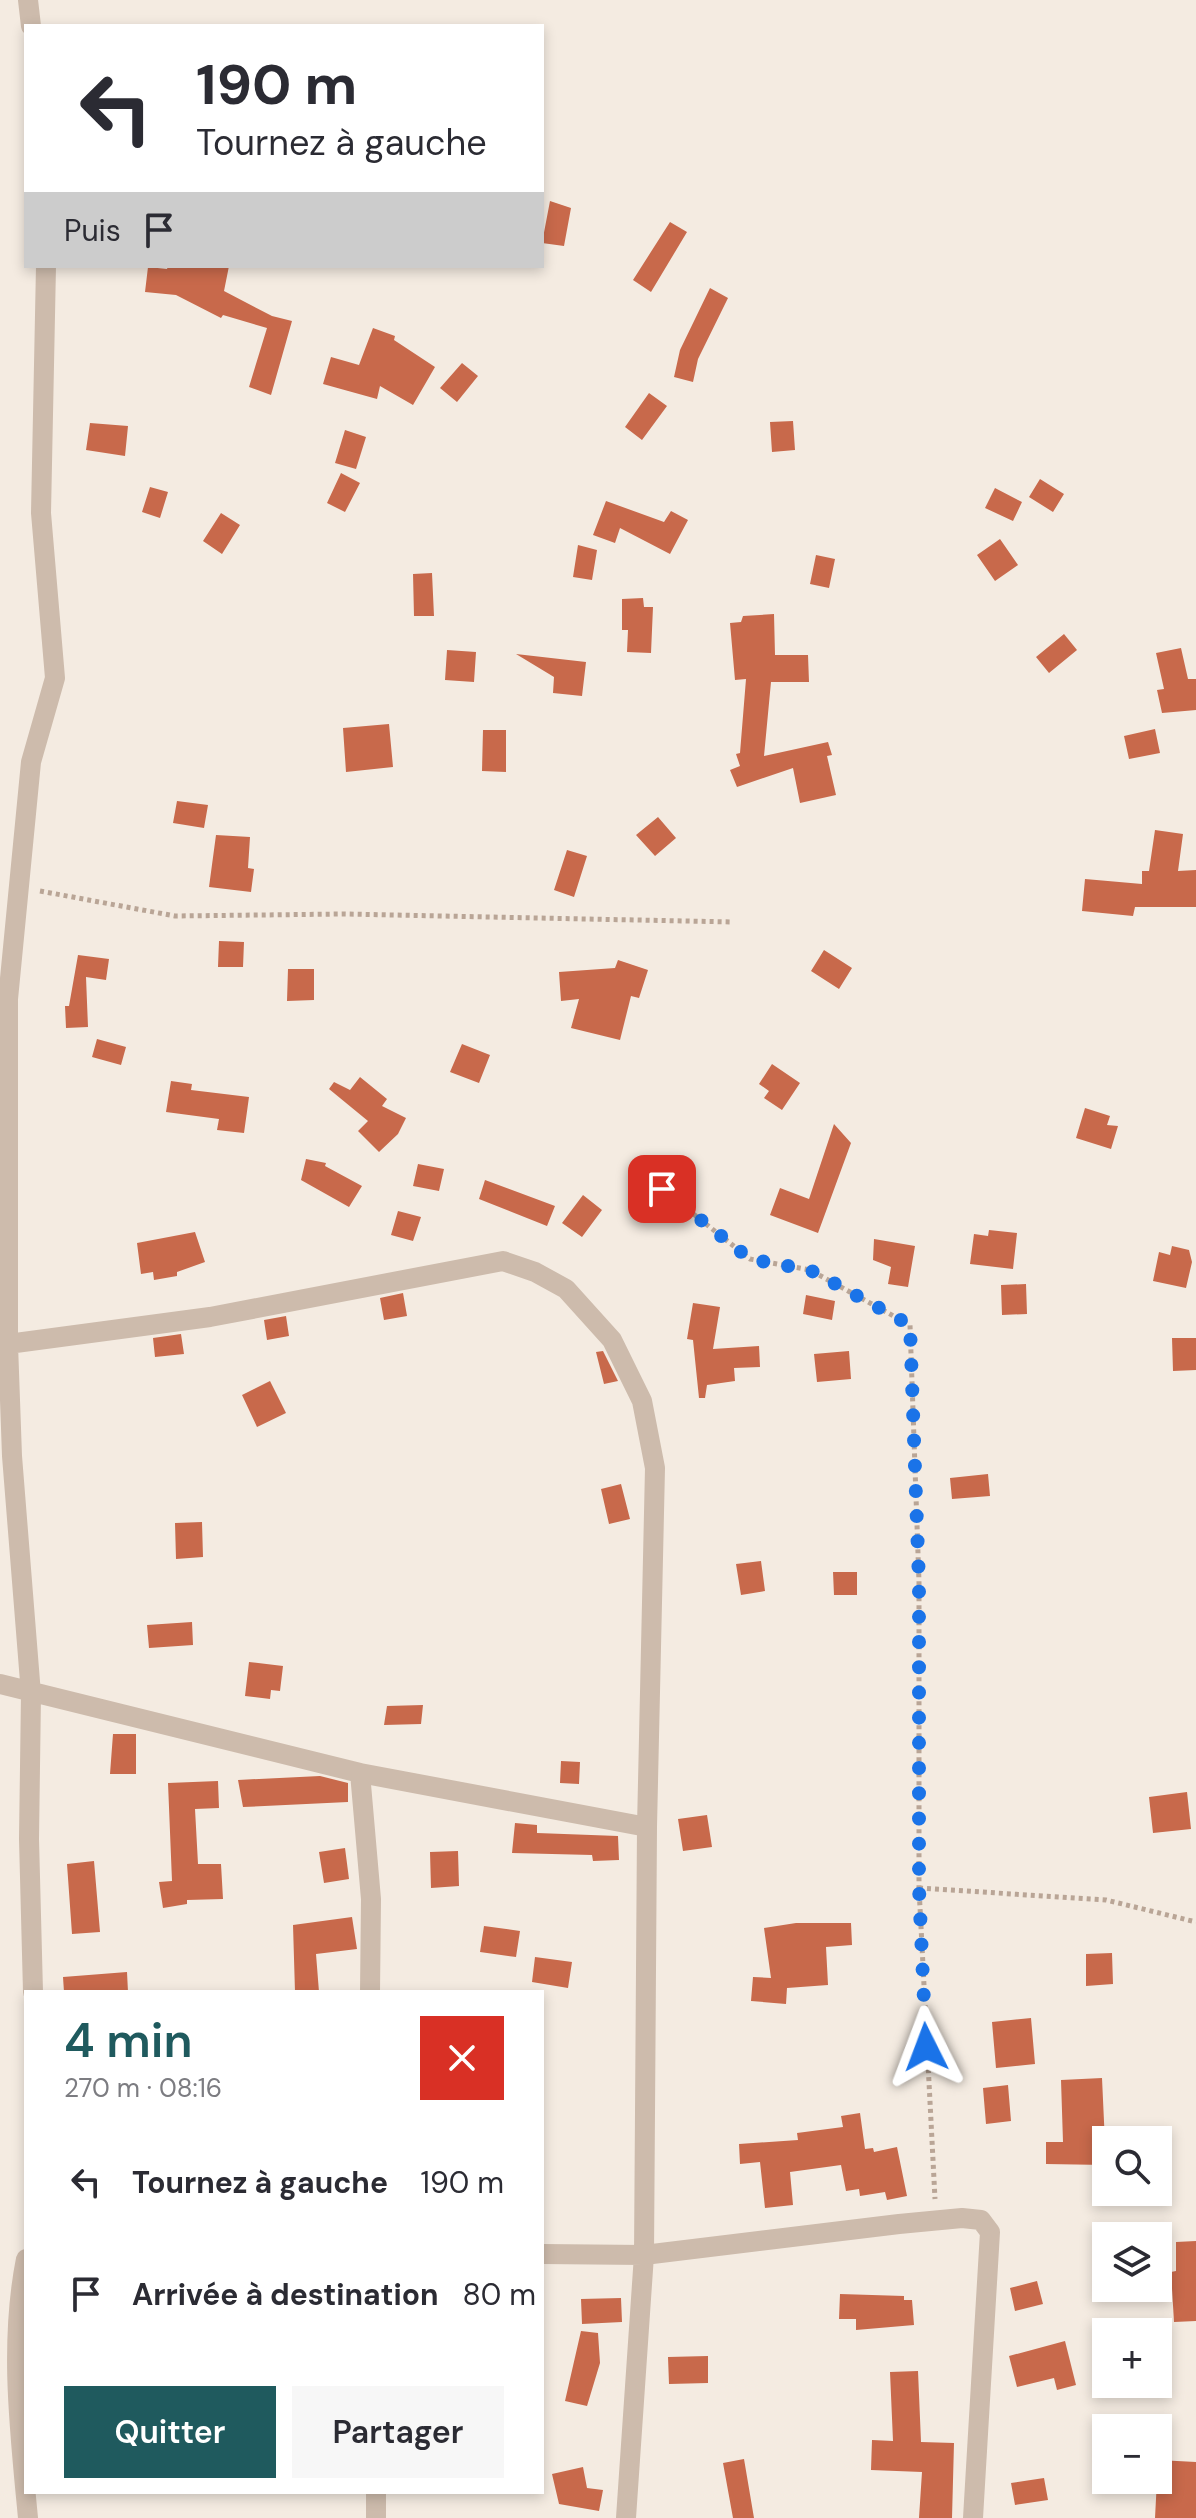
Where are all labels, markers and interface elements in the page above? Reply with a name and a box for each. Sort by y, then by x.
text: 190 m [196,48,357,121]
icon: left [64,56,168,160]
text: Tournez à gauche [196,119,487,166]
icon: arrive [137,208,181,252]
text: Puis [64,211,121,250]
pin [628,1155,696,1223]
icon: arrive [640,1167,684,1211]
position arrow [884,2005,968,2089]
text: 4 min [64,2009,192,2072]
button: close [420,2016,504,2100]
text: 270 m · 08:16 [64,2071,222,2105]
map controls [1092,2126,1172,2494]
button: search [1092,2126,1172,2206]
icon: left [64,2160,108,2204]
text: Tournez à gauche [132,2163,388,2202]
text: 190 m [421,2163,504,2202]
button: layers [1092,2222,1172,2302]
icon: arrive [64,2272,108,2316]
text: Arrivée à destination [132,2275,438,2314]
text: 80 m [462,2275,536,2314]
button: + [1092,2318,1172,2398]
button: Quitter [64,2386,276,2478]
button: Partager [292,2386,504,2478]
button: − [1092,2414,1172,2494]

